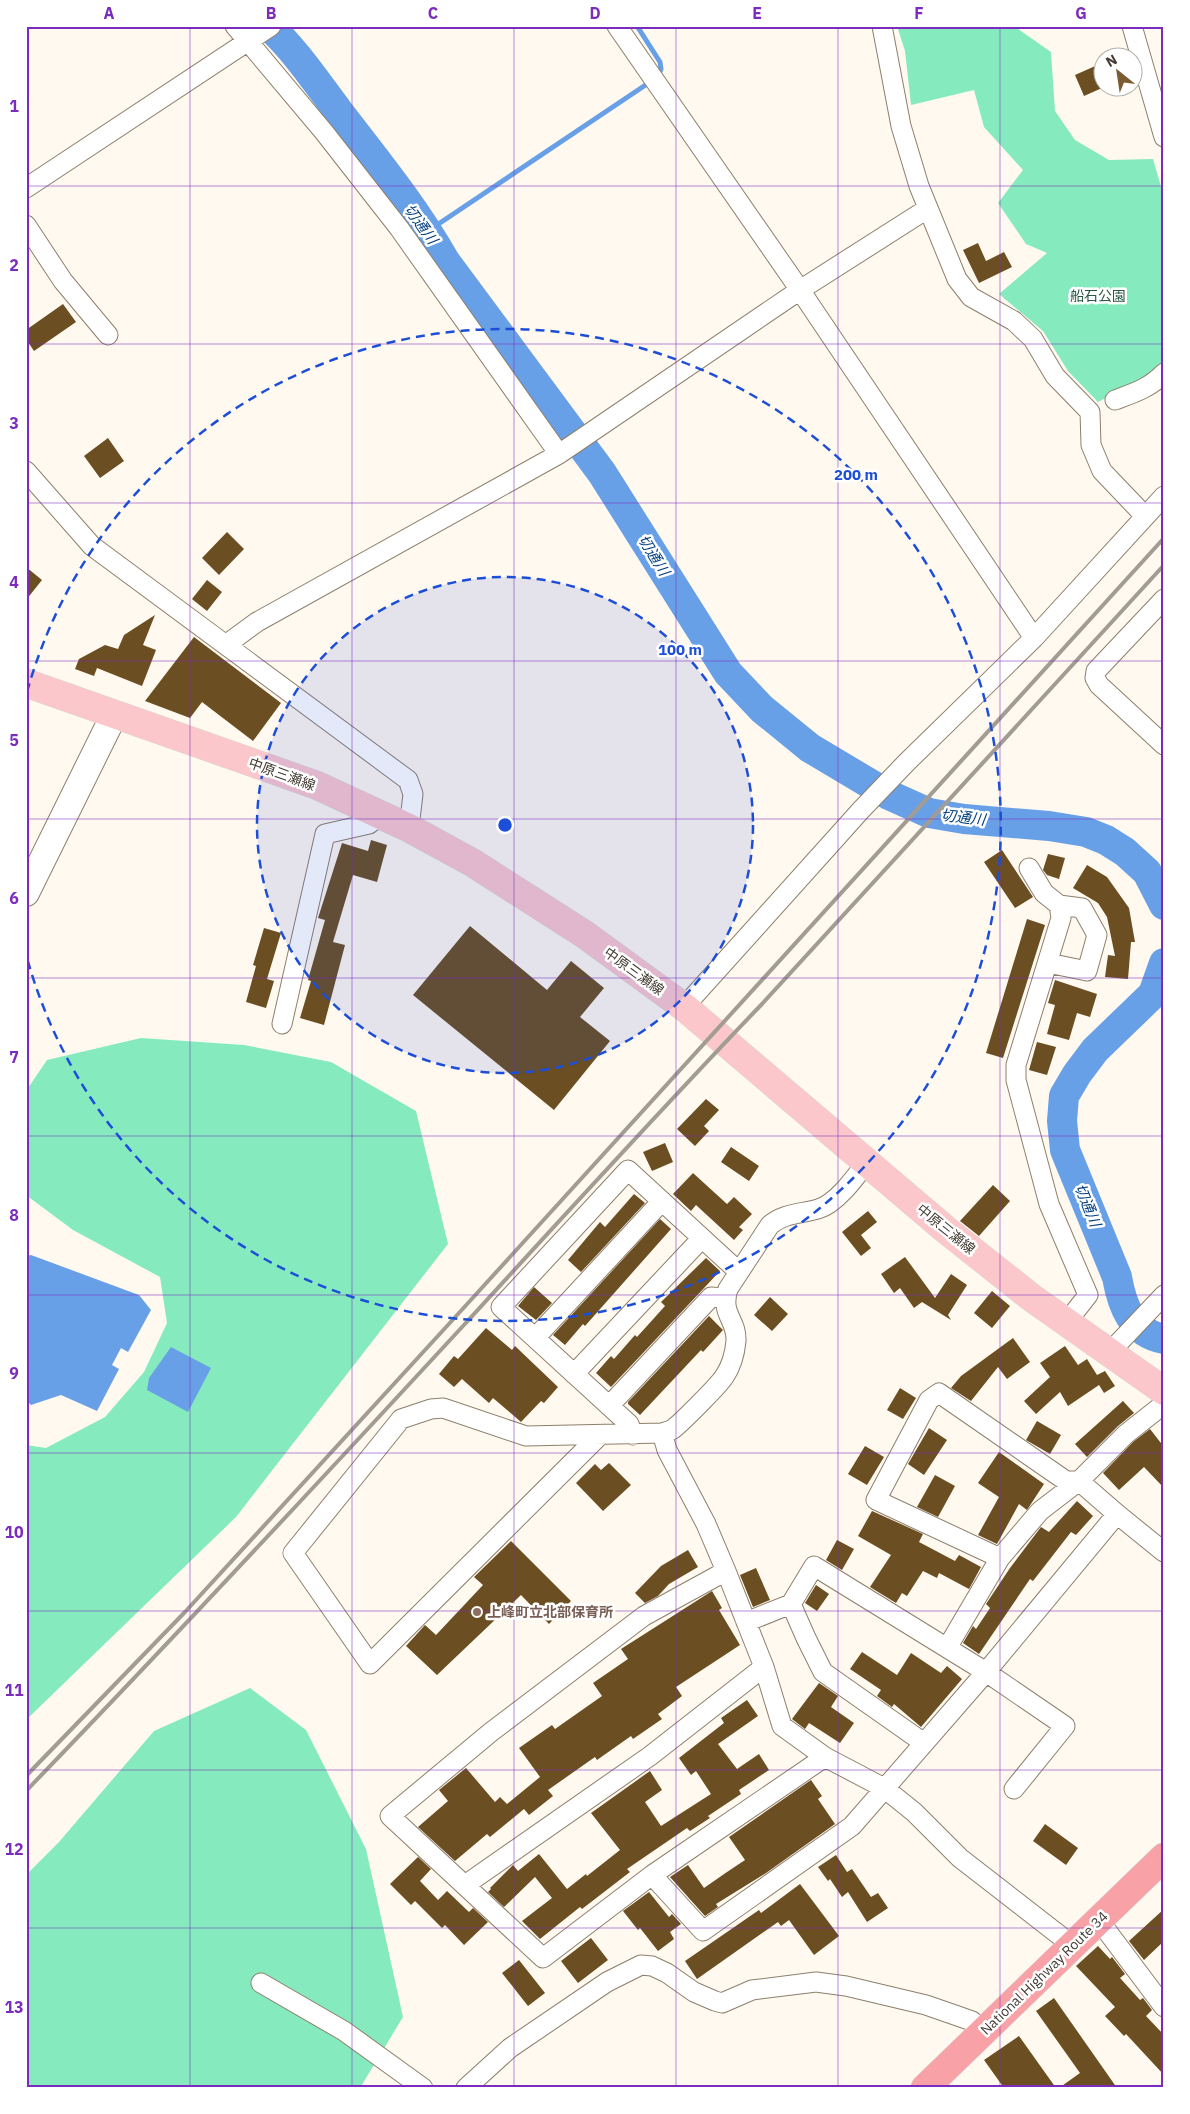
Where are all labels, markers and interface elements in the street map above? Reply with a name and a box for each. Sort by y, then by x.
text: A [104,3,115,23]
text: B [266,3,277,23]
text: C [428,3,438,23]
text: D [589,3,601,23]
text: E [752,3,762,23]
text: F [914,3,924,23]
text: G [1075,3,1087,23]
north arrow [1092,48,1142,98]
text: N [1103,50,1120,71]
text: 1 [9,96,19,116]
water label: 切通川 [400,200,443,249]
text: 2 [9,255,19,275]
park label: 船石公園 [1070,287,1126,305]
text: 3 [9,413,19,433]
text: 200 m [834,465,878,484]
water label: 切通川 [634,531,675,581]
text: 4 [9,572,19,592]
text: 100 m [658,640,702,659]
text: 5 [9,730,19,750]
street label: 中原三瀬線 [246,754,318,794]
water label: 切通川 [940,805,988,829]
centre of rings [496,816,514,834]
text: 6 [9,888,19,908]
street label: 中原三瀬線 [600,943,668,999]
text: 7 [9,1047,19,1067]
water label: 切通川 [1071,1181,1106,1231]
street label: 中原三瀬線 [913,1200,979,1258]
text: 8 [9,1205,19,1225]
text: 9 [9,1363,19,1383]
text: 10 [4,1522,24,1542]
place label: 上峰町立北部保育所 [487,1603,613,1621]
marker: 上峰町立北部保育所 [471,1606,483,1618]
text: 11 [4,1680,24,1700]
text: 12 [4,1839,24,1859]
street label: National Highway Route 34 [976,1907,1112,2039]
text: 13 [4,1997,24,2017]

